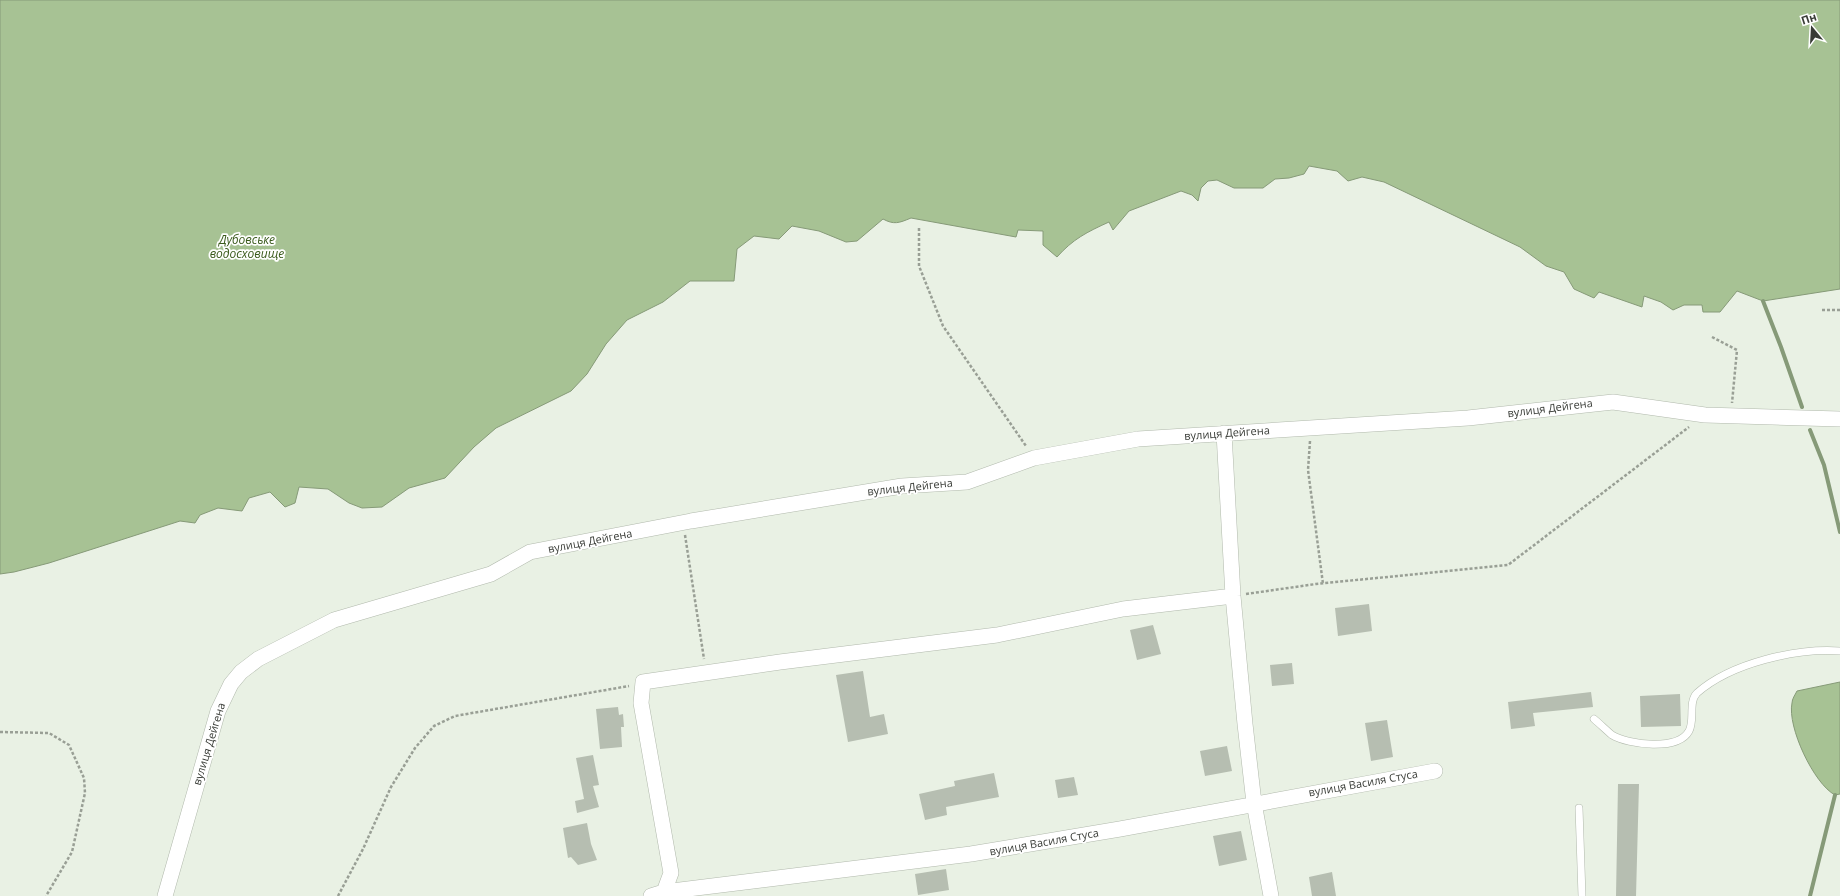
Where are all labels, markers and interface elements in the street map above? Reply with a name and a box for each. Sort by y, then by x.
north arrow [1792,8,1832,48]
text: Пн [1799,8,1818,28]
water label: Дубовське водосховище [210,231,284,262]
street label: вулиця Дейгена [1507,395,1593,420]
street label: вулиця Дейгена [1184,422,1270,443]
street label: вулиця Дейгена [867,475,953,498]
street label: вулиця Дейгена [546,525,633,556]
street label: вулиця Дейгена [189,701,228,787]
street label: вулиця Василя Стуса [1307,766,1419,800]
street label: вулиця Василя Стуса [988,825,1100,859]

